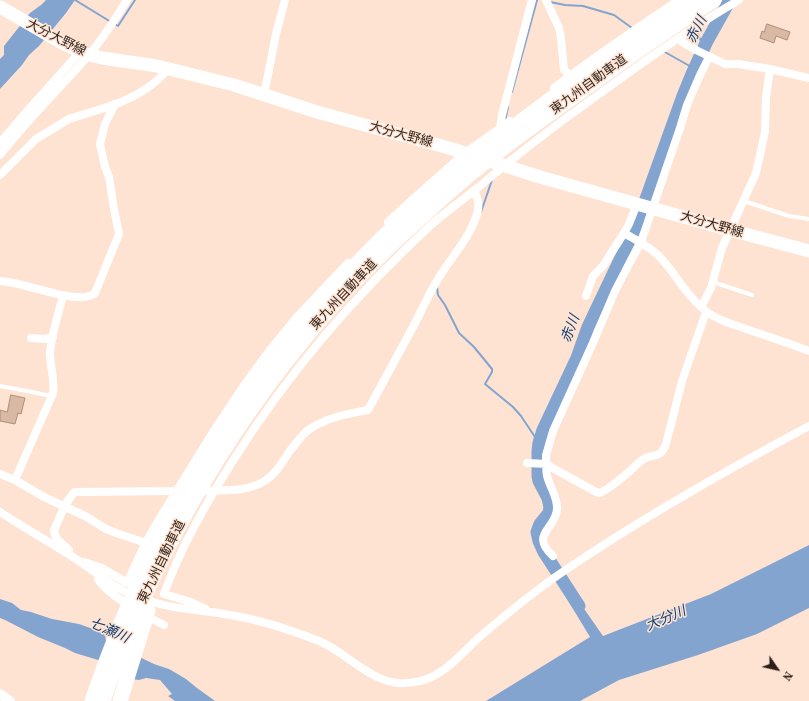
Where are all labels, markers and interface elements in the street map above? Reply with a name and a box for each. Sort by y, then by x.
water label: 赤川 [683,14,711,46]
street label: 大分大野線 [24,16,88,60]
street label: 東九州自動車道 [548,52,630,118]
street label: 大分大野線 [368,119,434,151]
street label: 大分大野線 [679,209,745,241]
street label: 東九州自動車道 [307,256,381,334]
water label: 赤川 [558,313,584,345]
street label: 東九州自動車道 [135,518,189,606]
water label: 大分川 [643,603,689,635]
water label: 七瀬川 [86,615,132,647]
north arrow [757,649,797,689]
text: N [779,668,796,684]

